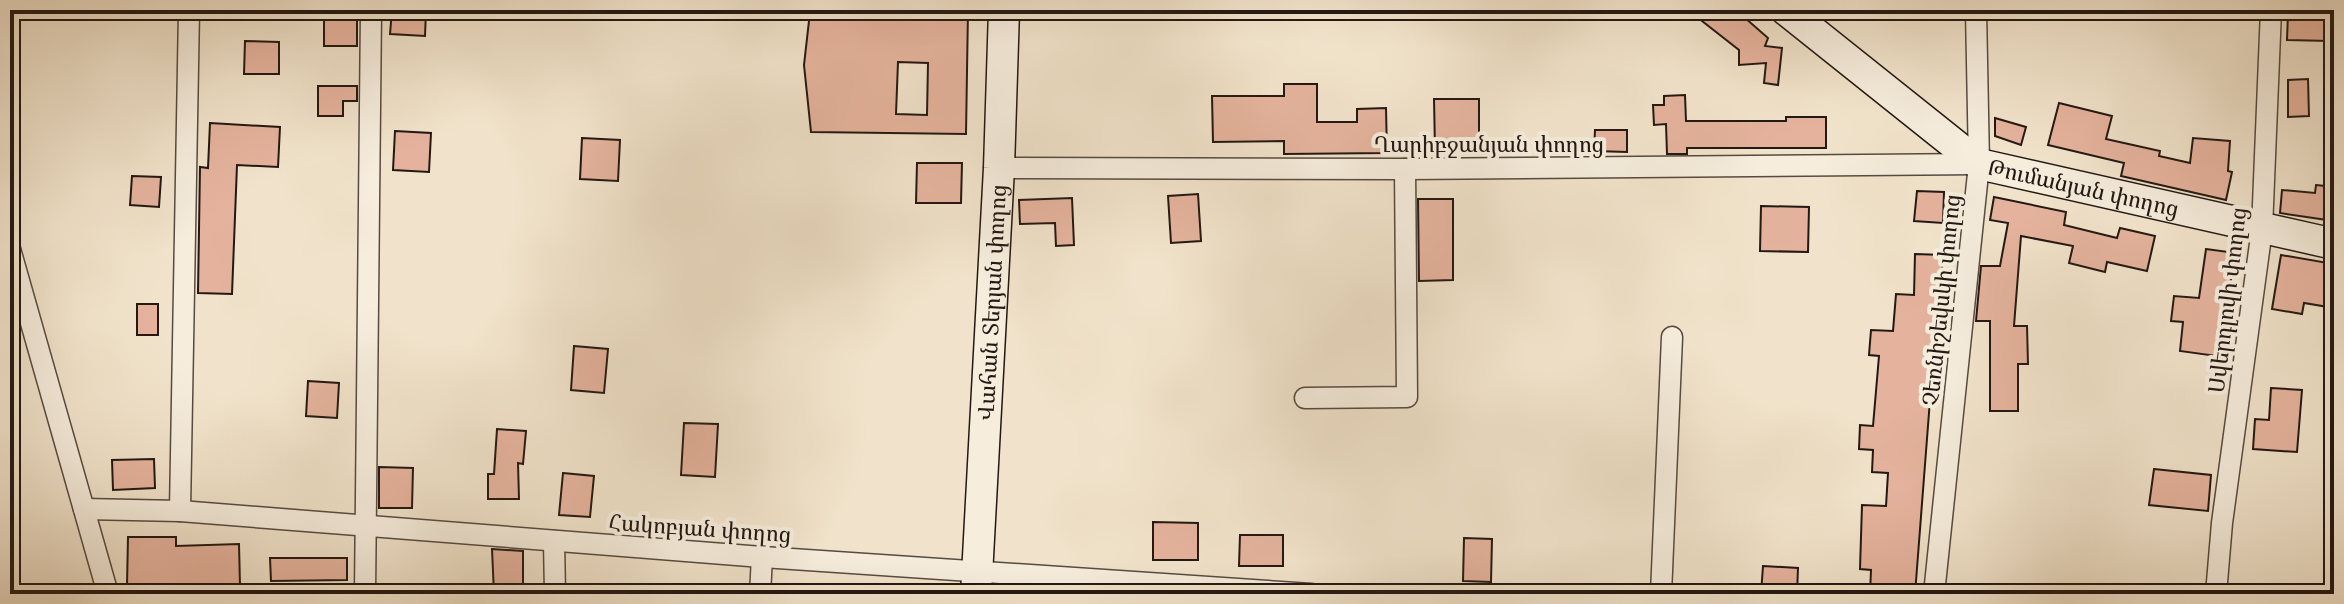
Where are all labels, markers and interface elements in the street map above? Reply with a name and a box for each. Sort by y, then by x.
street label: Ղարիբջանյան փողոց [1374,131,1604,158]
street label: Թումանյան փողոց [1985,153,2181,223]
street label: Վահան Տերյան փողոց [972,184,1012,421]
street label: Չեռնիշեվսկի փողոց [1917,193,1966,407]
street label: Սվերդլովի փողոց [2203,206,2252,394]
street label: Հակոբյան փողոց [608,509,792,548]

